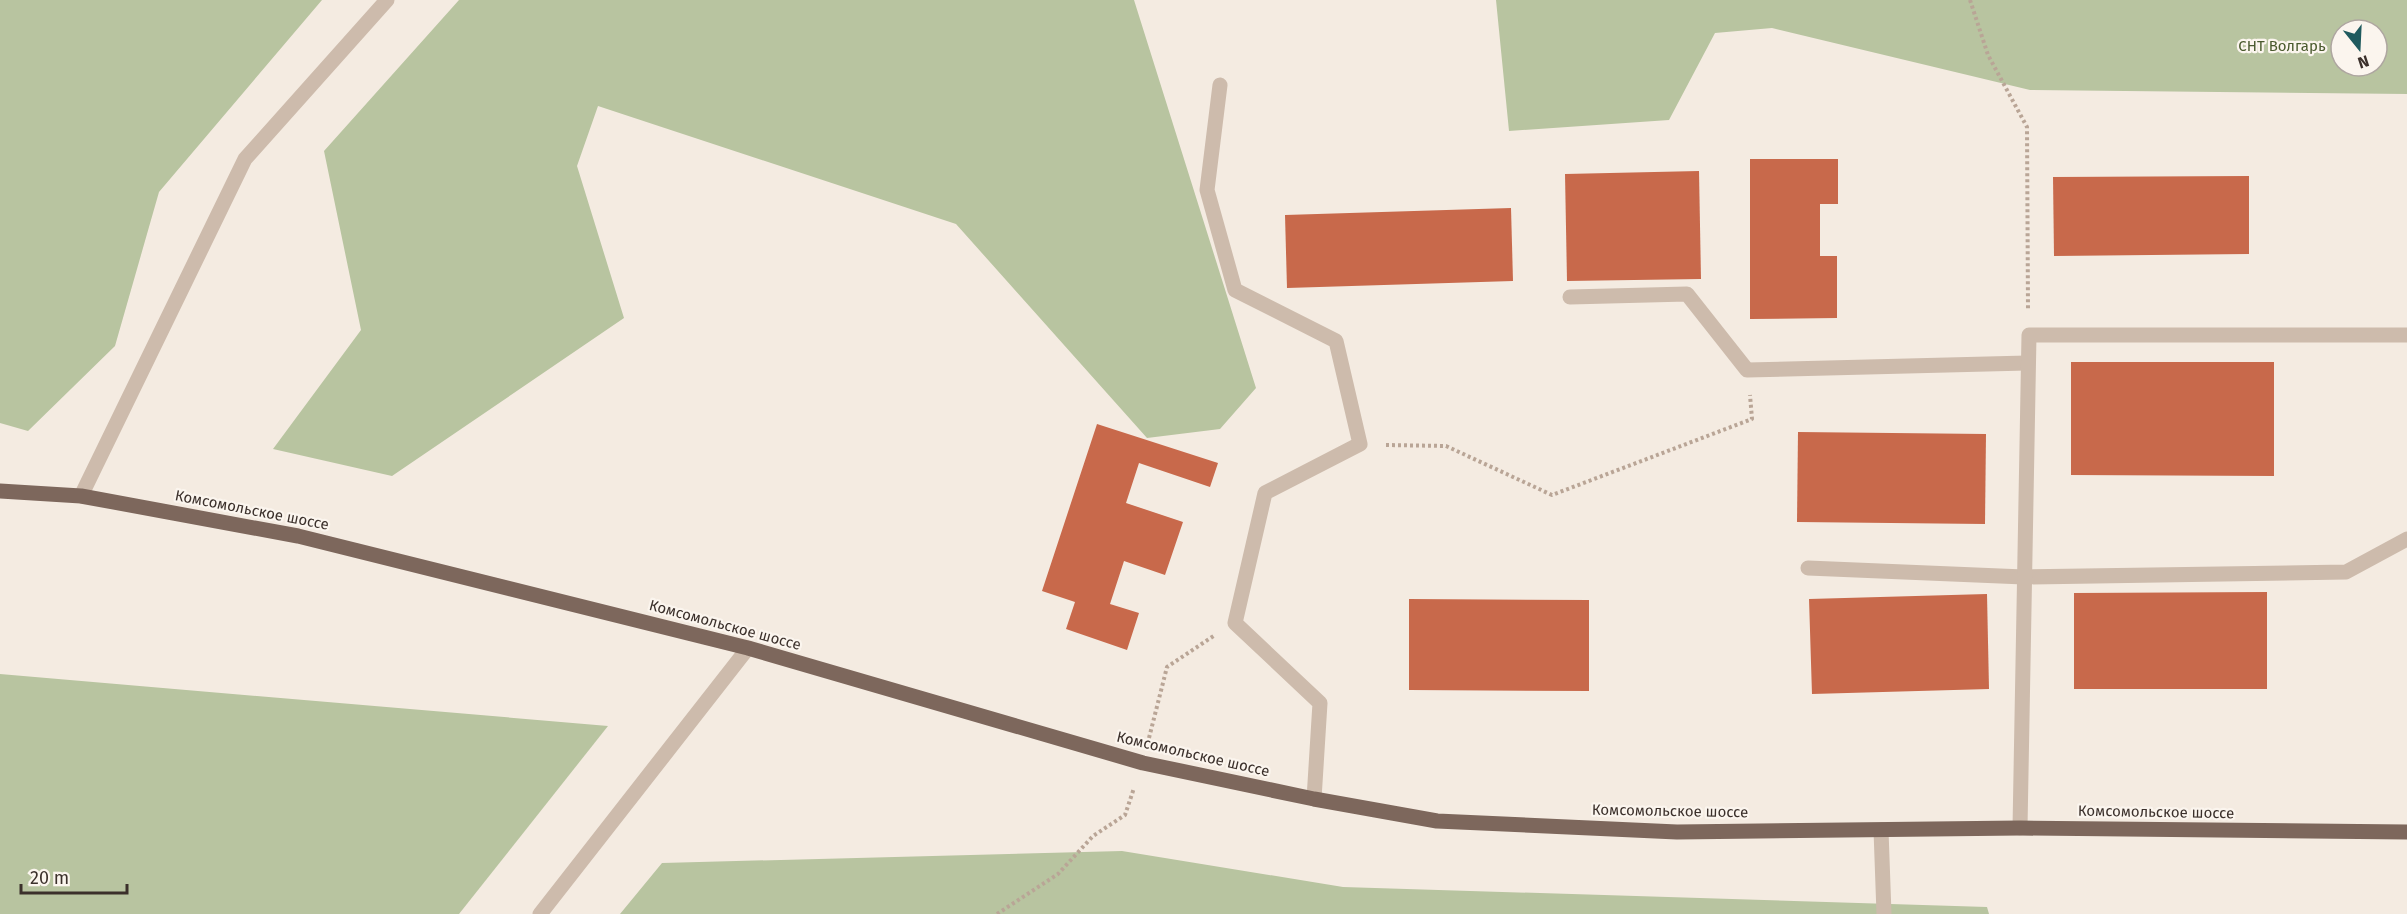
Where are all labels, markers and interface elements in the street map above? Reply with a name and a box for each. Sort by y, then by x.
north arrow [2329,18,2389,78]
park label: СНТ Волгарь [2238,37,2326,55]
text: N [2356,51,2371,72]
street label: Комсомольское шоссе [173,486,331,534]
street label: Комсомольское шоссе [647,596,803,654]
street label: Комсомольское шоссе [1115,728,1271,780]
street label: Комсомольское шоссе [1592,801,1748,821]
street label: Комсомольское шоссе [2078,802,2234,822]
scale bar [21,857,128,895]
text: 20 m [30,867,69,889]

